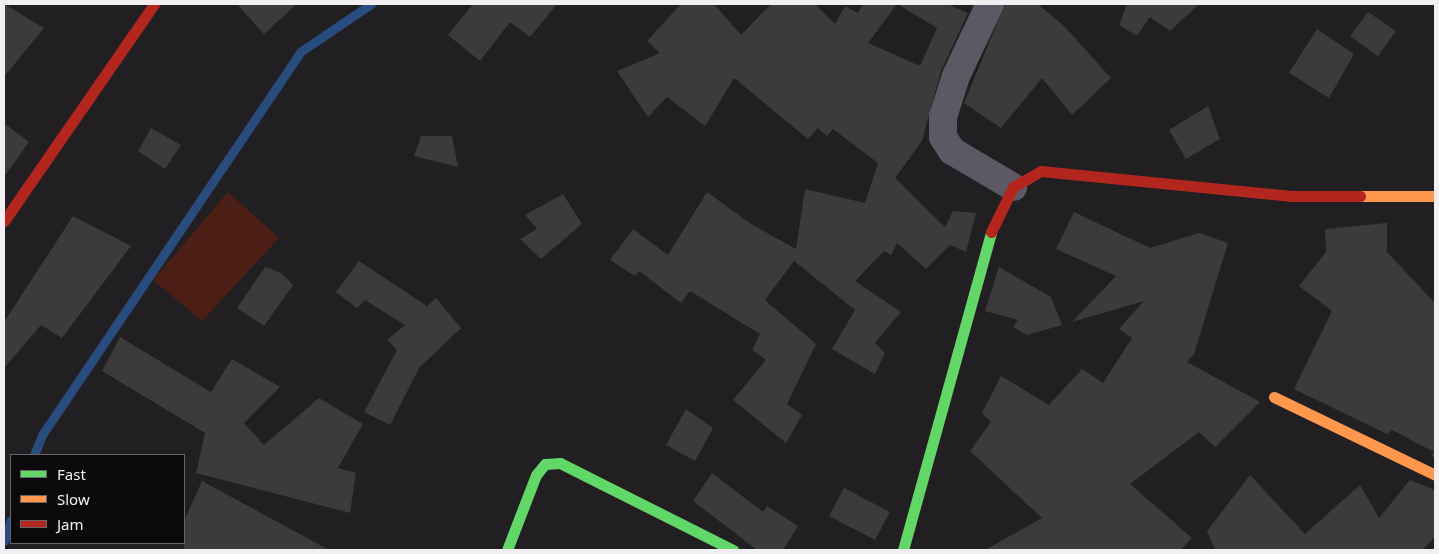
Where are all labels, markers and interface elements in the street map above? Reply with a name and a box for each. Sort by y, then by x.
legend [10,454,185,544]
text: Fast [57,464,86,484]
text: Slow [57,489,90,509]
text: Jam [57,514,84,534]

